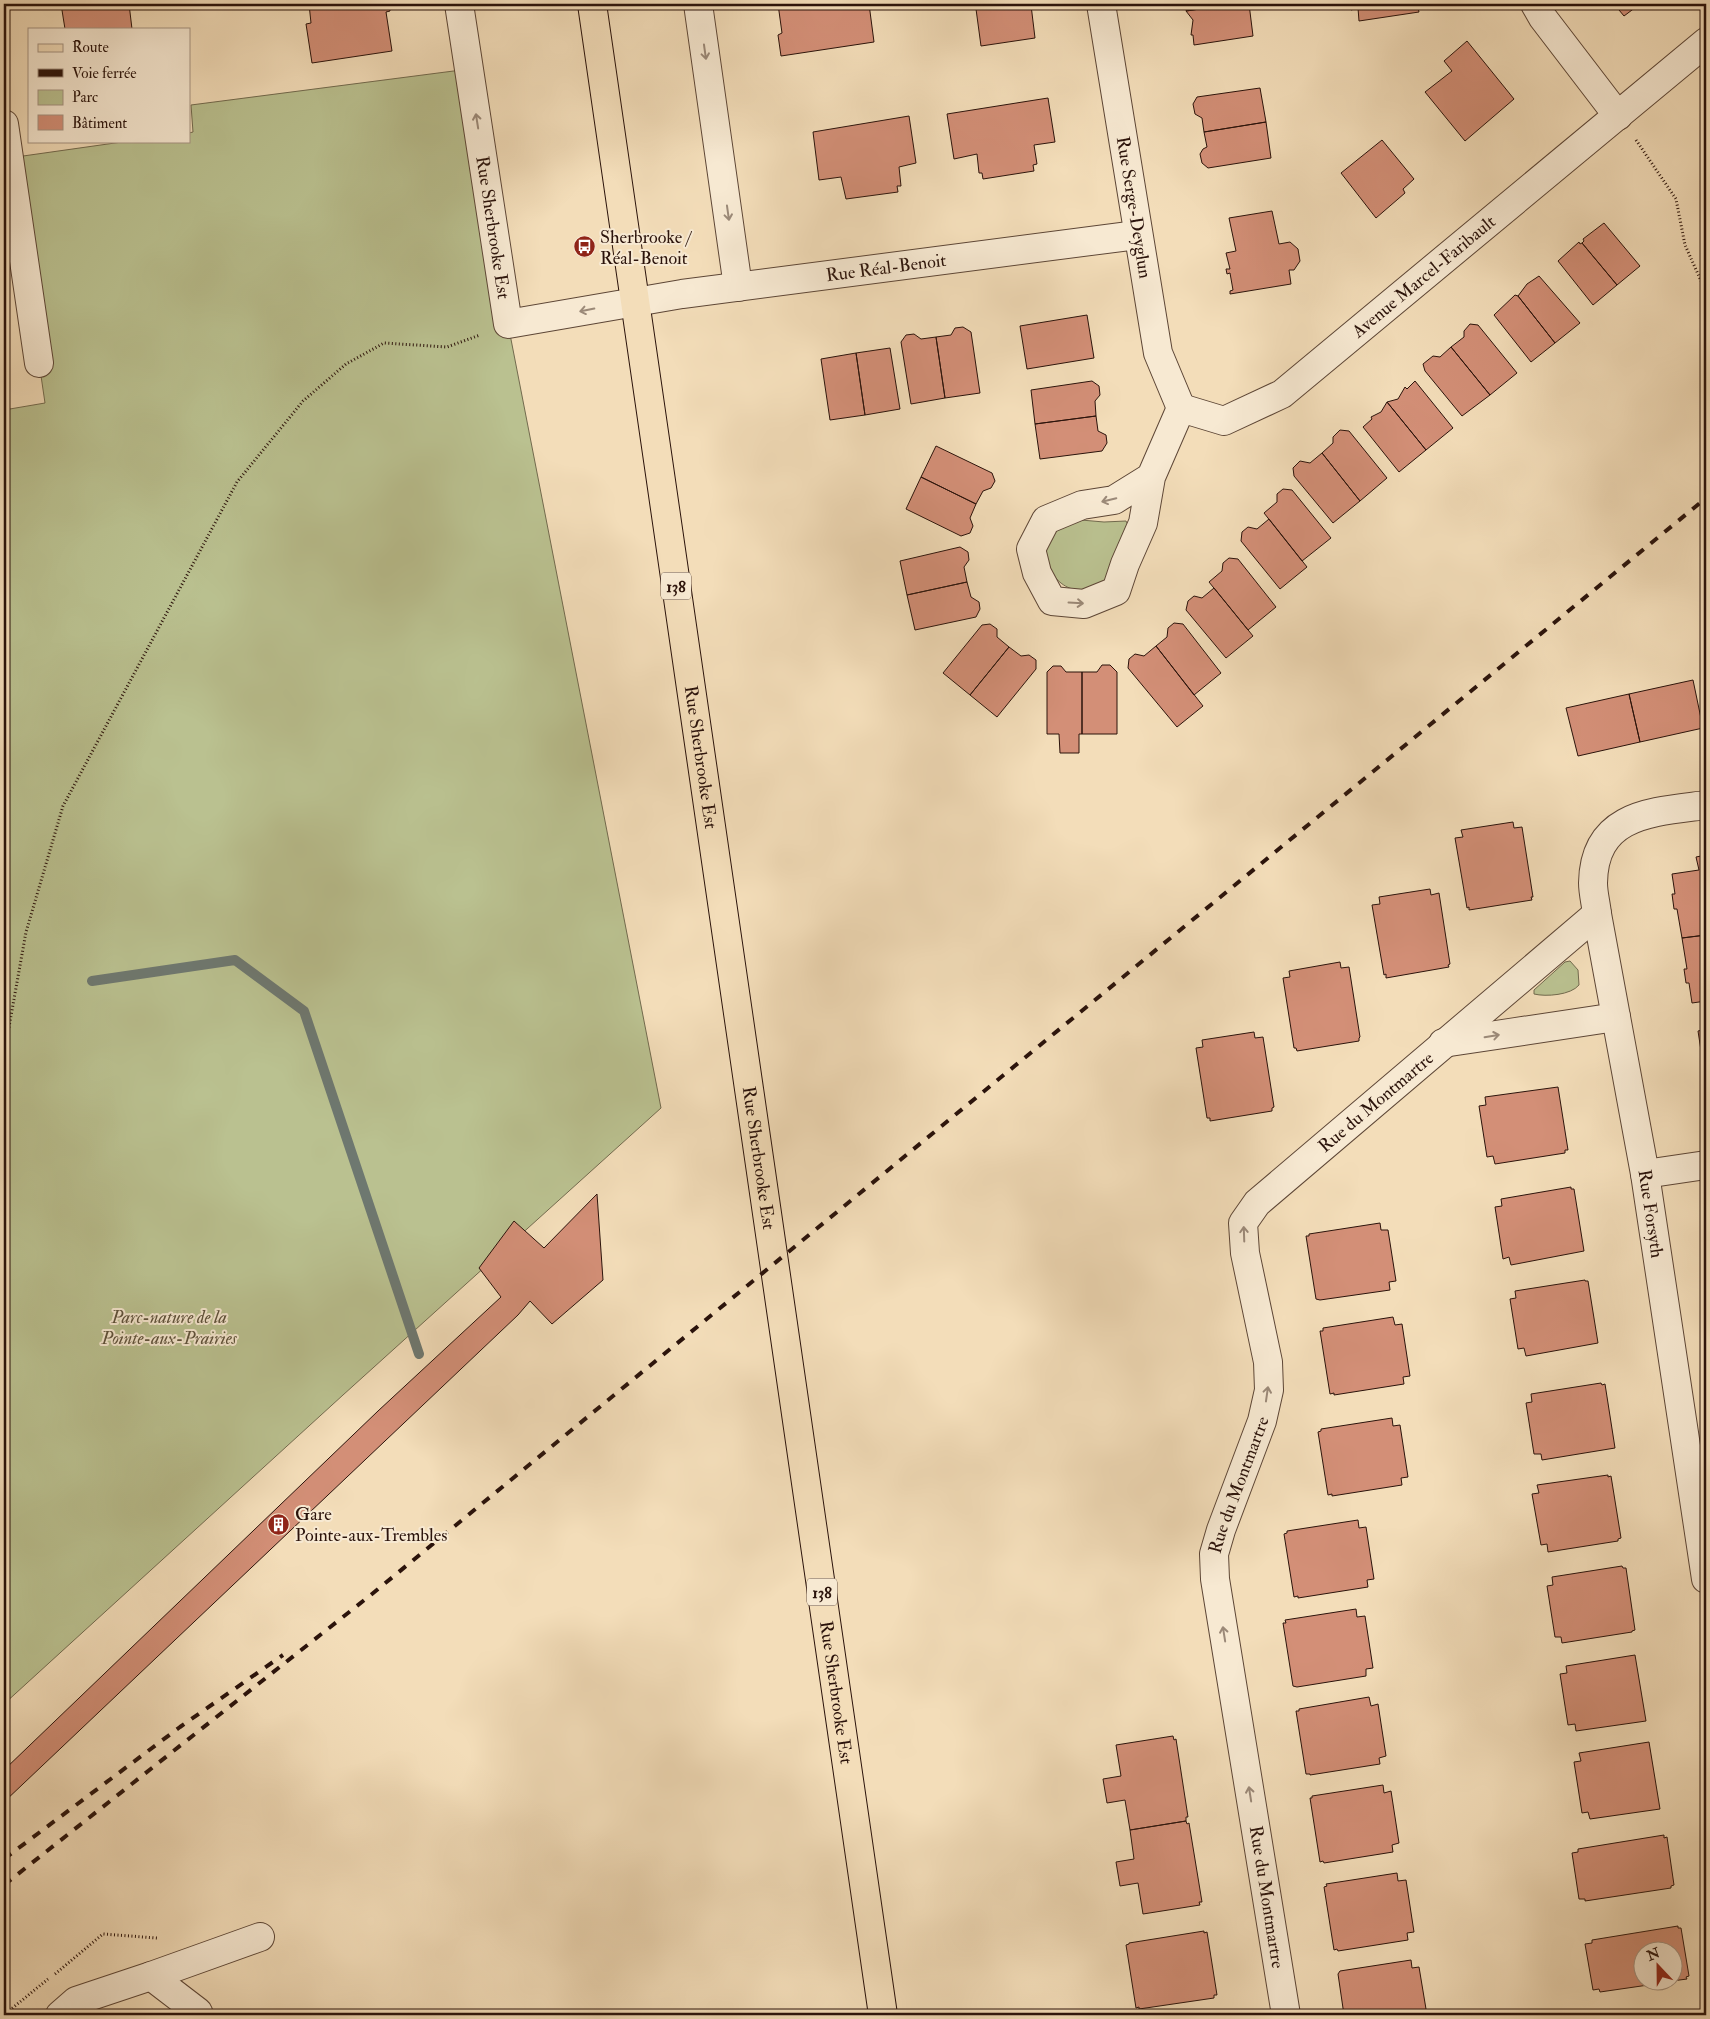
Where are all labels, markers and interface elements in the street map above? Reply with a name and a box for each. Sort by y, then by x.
legend [28,28,190,142]
text: Route [72,38,109,57]
one-way arrow [700,44,710,60]
text: Voie ferrée [72,64,137,83]
text: Parc [72,88,98,107]
text: Bâtiment [72,114,127,133]
one-way arrow [472,114,482,130]
street label: Rue Serge-Deyglun [1111,135,1157,280]
street label: Rue Sherbrooke Est [470,154,515,301]
one-way arrow [723,205,733,221]
street label: Avenue Marcel-Faribault [1347,210,1501,344]
place label: Sherbrooke / Réal-Benoit [600,226,693,270]
bus stop icon: Sherbrooke / Réal-Benoit [572,235,596,259]
street label: Rue Réal-Benoit [825,249,948,287]
one-way arrow [579,305,595,315]
one-way arrow [1101,496,1117,505]
road number: 138 [661,572,691,600]
one-way arrow [1068,598,1084,608]
street label: Rue Sherbrooke Est [679,684,722,831]
one-way arrow [1483,1030,1499,1040]
street label: Rue du Montmartre [1314,1047,1439,1158]
street label: Rue Sherbrooke Est [737,1085,780,1231]
street label: Rue Forsyth [1632,1168,1669,1260]
one-way arrow [1239,1226,1249,1242]
park label: Parc-nature de la Pointe-aux-Prairies [100,1306,238,1350]
one-way arrow [1263,1386,1273,1402]
street label: Rue du Montmartre [1204,1414,1275,1556]
place label: Gare Pointe-aux-Trembles [295,1503,447,1547]
building icon: Gare Pointe-aux-Trembles [267,1512,291,1536]
road number: 138 [807,1578,837,1605]
street label: Rue Sherbrooke Est [814,1619,858,1766]
one-way arrow [1218,1626,1228,1642]
one-way arrow [1245,1787,1255,1803]
street label: Rue du Montmartre [1244,1824,1289,1971]
north arrow [1632,1942,1682,1992]
text: N [1643,1944,1663,1965]

